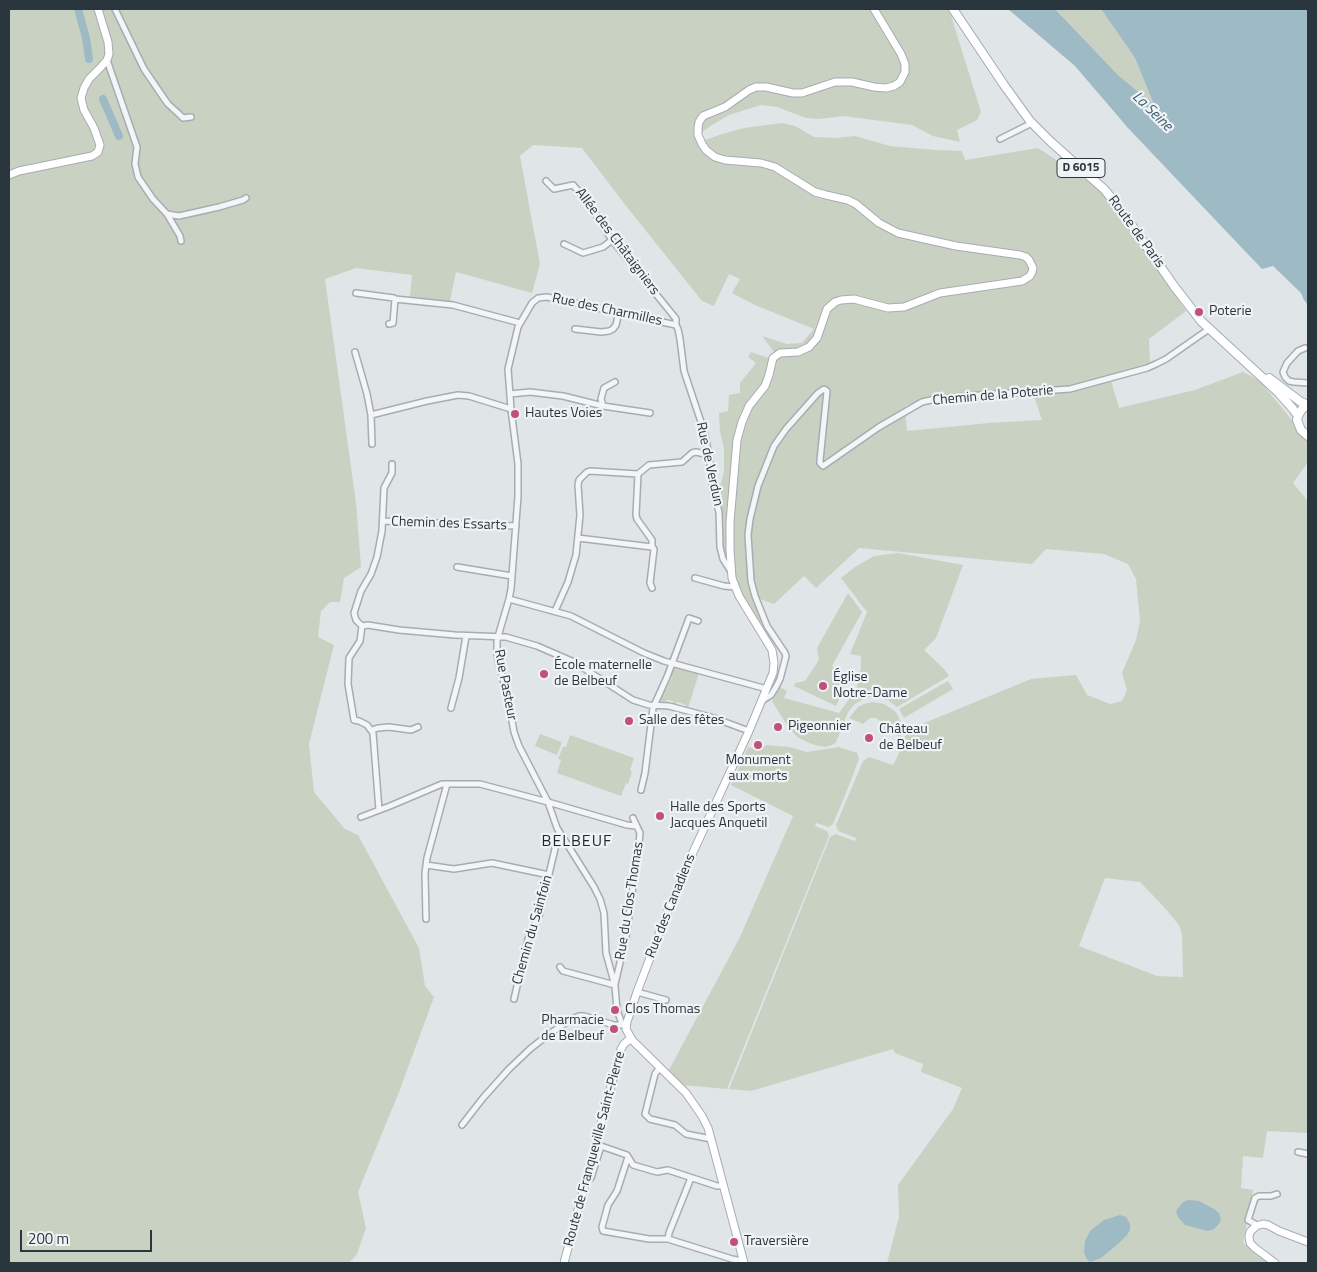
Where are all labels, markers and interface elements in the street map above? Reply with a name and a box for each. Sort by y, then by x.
water label: La Seine [1128,88,1176,136]
road number: D 6015 [1057,158,1105,178]
street label: Allée des Châtaigniers [571,185,663,299]
street label: Route de Paris [1104,192,1168,272]
street label: Rue des Charmilles [550,290,664,330]
place label: Poterie [1209,304,1252,320]
marker: Poterie [1193,306,1205,318]
street label: Chemin de la Poterie [932,382,1054,410]
place label: Hautes Voies [525,406,602,422]
marker: Hautes Voies [509,408,521,420]
street label: Rue de Verdun [692,420,726,508]
street label: Chemin des Essarts [391,514,507,534]
street label: Rue Pasteur [490,648,520,722]
place label: École maternelle de Belbeuf [554,658,652,690]
marker: École maternelle de Belbeuf [538,668,550,680]
place label: Église Notre-Dame [833,670,907,702]
marker: Église Notre-Dame [817,680,829,692]
place label: Salle des fêtes [639,713,724,729]
marker: Salle des fêtes [623,715,635,727]
place label: Pigeonnier [788,719,851,735]
marker: Pigeonnier [772,721,784,733]
place label: Château de Belbeuf [879,722,942,754]
marker: Château de Belbeuf [863,732,875,744]
marker: Monument aux morts [752,739,764,751]
place label: Monument aux morts [725,753,791,786]
place label: Halle des Sports Jacques Anquetil [670,800,767,832]
marker: Halle des Sports Jacques Anquetil [654,810,666,822]
district label: BELBEUF [541,832,613,852]
street label: Rue du Clos Thomas [612,841,648,961]
street label: Rue des Canadiens [642,851,700,961]
street label: Chemin du Sainfoin [509,873,557,987]
place label: Clos Thomas [625,1002,700,1018]
marker: Clos Thomas [609,1004,621,1016]
place label: Pharmacie de Belbeuf [541,1013,604,1046]
marker: Pharmacie de Belbeuf [608,1023,620,1035]
street label: Route de Franqueville Saint-Pierre [561,1050,629,1248]
scale bar [22,1220,155,1252]
text: 200 m [28,1227,69,1250]
place label: Traversière [744,1234,809,1250]
marker: Traversière [728,1236,740,1248]

